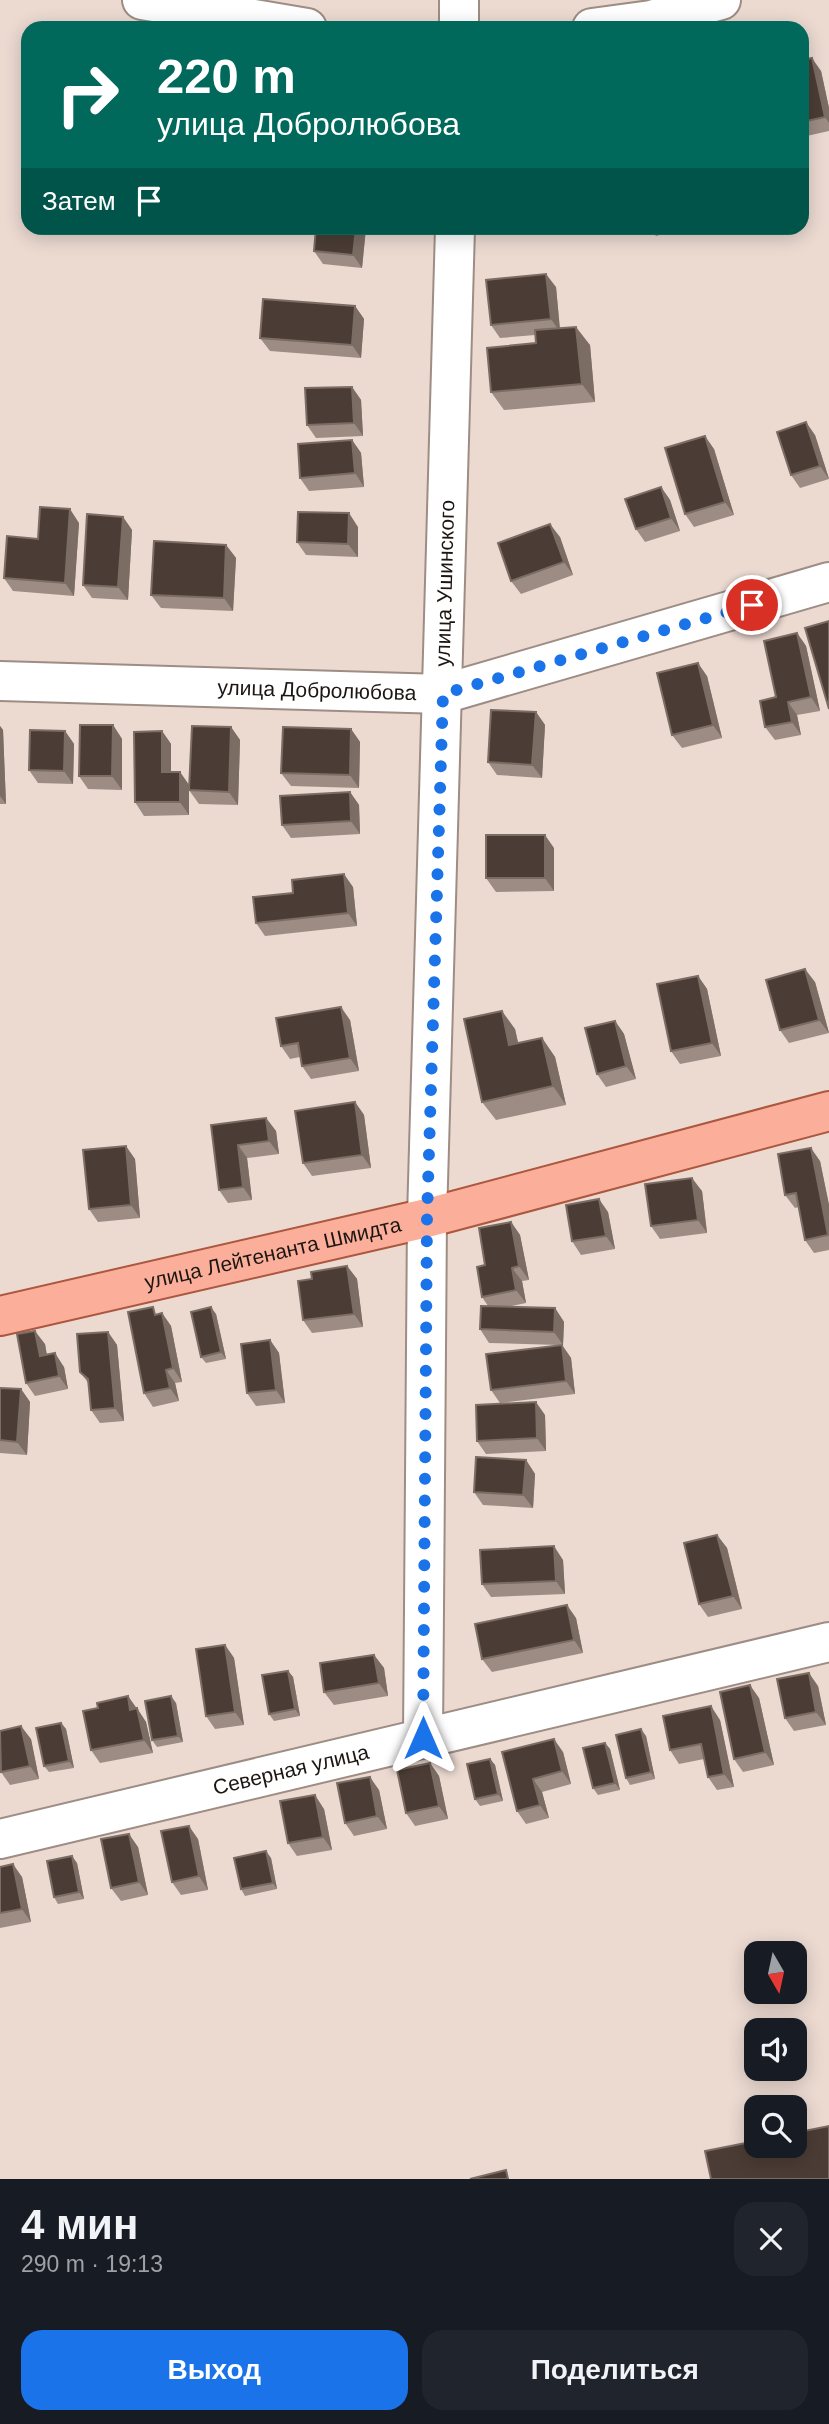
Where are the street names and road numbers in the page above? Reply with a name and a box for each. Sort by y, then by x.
street label: улица Ушинского [431,500,458,667]
street label: улица Добролюбова [217,675,417,704]
street label: улица Лейтенанта Шмидта [142,1212,404,1293]
street label: Северная улица [211,1740,371,1799]

